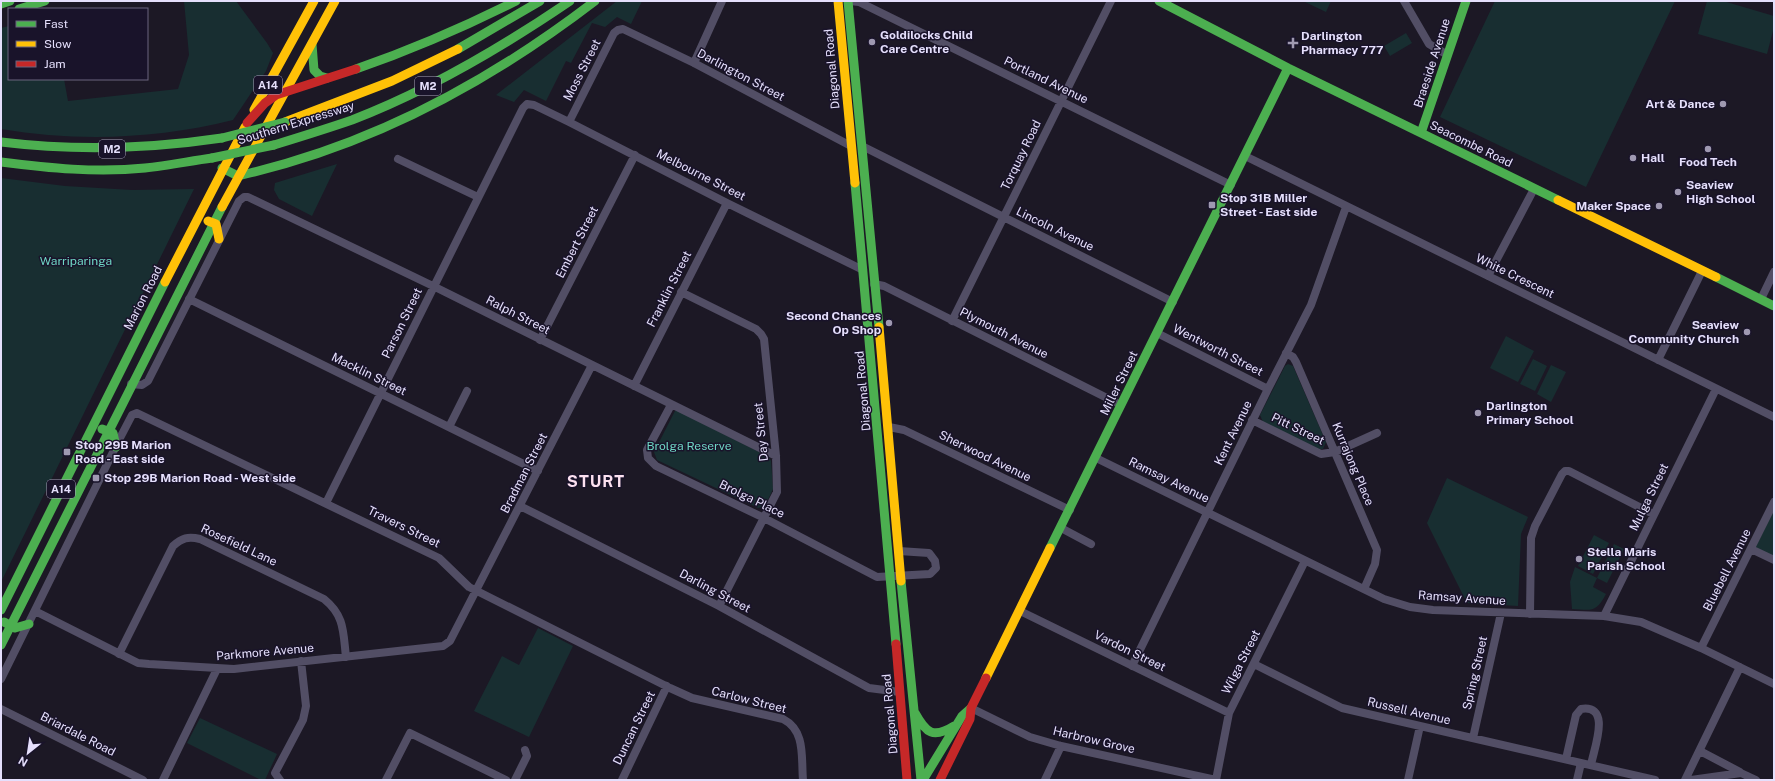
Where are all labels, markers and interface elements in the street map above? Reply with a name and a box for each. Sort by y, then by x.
legend [8,8,148,80]
street label: Braeside Avenue [1411,16,1453,109]
text: Fast [44,17,69,31]
street label: Diagonal Road [822,28,842,110]
place label: Goldilocks Child Care Centre [880,28,973,56]
place label: Darlington Pharmacy 777 [1301,29,1384,57]
text: Slow [44,37,72,51]
street label: Moss Street [560,37,604,103]
marker: Goldilocks Child Care Centre [867,37,877,47]
marker: Darlington Pharmacy 777 [1288,38,1298,48]
street label: Darlington Street [695,46,787,104]
street label: Portland Avenue [1002,54,1091,107]
text: Jam [44,57,66,71]
road number: A14 [254,76,282,94]
road number: M2 [415,77,441,95]
place label: Art & Dance [1646,97,1715,111]
street label: Southern Expressway [236,98,357,147]
marker: Art & Dance [1718,99,1728,109]
street label: Torquay Road [998,118,1044,192]
street label: Seacombe Road [1427,118,1515,170]
road number: M2 [99,140,125,158]
marker: Food Tech [1703,144,1713,154]
street label: Melbourne Street [654,146,748,204]
place label: Hall [1641,151,1665,165]
marker: Hall [1628,153,1638,163]
place label: Food Tech [1679,155,1737,169]
place label: Seaview High School [1686,178,1755,206]
marker: Seaview High School [1673,187,1683,197]
place label: Stop 31B Miller Street - East side [1220,191,1317,219]
place label: Maker Space [1576,199,1651,213]
marker: Stop 31B Miller Street - East side [1207,200,1217,210]
marker: Maker Space [1654,201,1664,211]
street label: Embert Street [553,203,601,280]
street label: Lincoln Avenue [1014,204,1096,254]
street label: Franklin Street [644,248,694,329]
street label: White Crescent [1473,251,1557,301]
park label: Warriparinga [40,254,112,268]
street label: Marion Road [121,264,165,332]
street label: Parson Street [379,285,425,360]
street label: Ralph Street [484,293,553,337]
street label: Plymouth Avenue [957,305,1051,361]
place label: Second Chances Op Shop [786,309,881,337]
marker: Second Chances Op Shop [884,318,894,328]
place label: Seaview Community Church [1629,318,1740,346]
street label: Wentworth Street [1171,321,1266,379]
marker: Seaview Community Church [1742,327,1752,337]
street label: Miller Street [1097,348,1141,417]
street label: Macklin Street [329,350,409,398]
street label: Diagonal Road [853,350,873,432]
street label: Kent Avenue [1211,398,1255,468]
place label: Darlington Primary School [1486,399,1574,427]
street label: Day Street [751,402,771,462]
marker: Darlington Primary School [1473,408,1483,418]
street label: Pitt Street [1269,410,1327,448]
street label: Kurrajong Place [1329,420,1377,508]
street label: Sherwood Avenue [937,428,1034,484]
street label: Bradman Street [498,430,550,516]
place label: Stop 29B Marion Road - East side [75,438,171,466]
park label: Brolga Reserve [646,439,732,453]
marker: Stop 29B Marion Road - East side [62,447,72,457]
street label: Ramsay Avenue [1126,454,1212,506]
street label: Mulga Street [1627,461,1672,533]
place label: Stop 29B Marion Road - West side [104,471,296,485]
district label: STURT [567,472,625,491]
marker: Stop 29B Marion Road - West side [91,473,101,483]
street label: Brolga Place [717,477,787,521]
road number: A14 [47,480,75,498]
street label: Travers Street [365,503,443,551]
street label: Rosefield Lane [199,521,279,569]
street label: Bluebell Avenue [1700,526,1754,613]
place label: Stella Maris Parish School [1587,545,1665,573]
marker: Stella Maris Parish School [1574,554,1584,564]
street label: Darling Street [677,566,753,616]
street label: Ramsay Avenue [1418,588,1507,608]
street label: Wilga Street [1219,627,1263,696]
street label: Vardon Street [1092,628,1168,674]
street label: Spring Street [1460,634,1490,711]
street label: Parkmore Avenue [215,641,315,663]
street label: Diagonal Road [880,673,900,755]
street label: Carlow Street [710,684,788,716]
street label: Duncan Street [610,689,658,767]
street label: Russell Avenue [1366,695,1452,727]
street label: Briardale Road [38,709,118,759]
street label: Harbrow Grove [1052,724,1137,756]
north arrow [8,733,48,773]
text: N [16,754,30,769]

